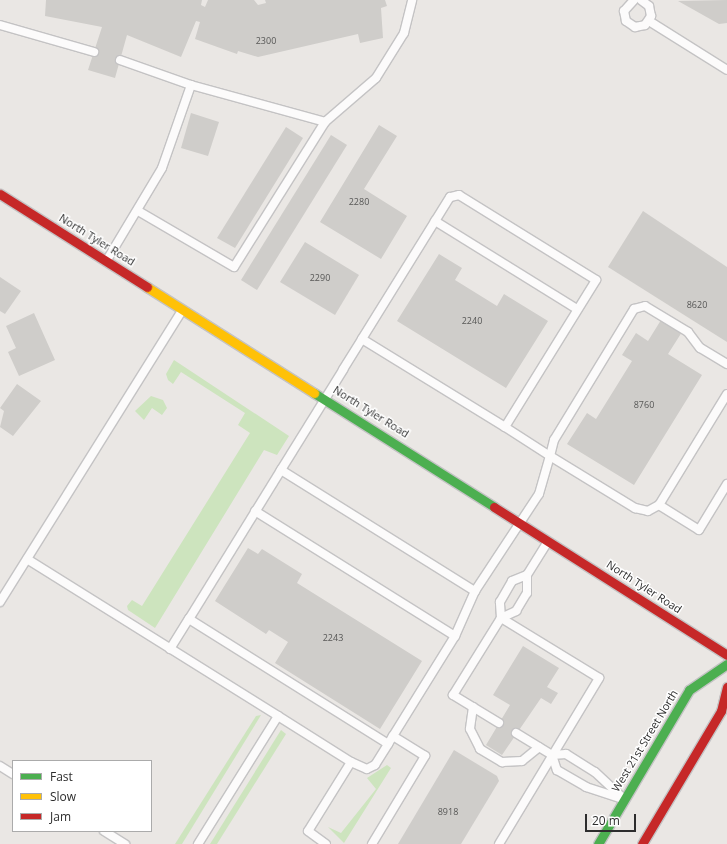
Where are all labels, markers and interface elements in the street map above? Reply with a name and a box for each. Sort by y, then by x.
house number: 2300 [256,36,276,46]
house number: 2280 [349,197,369,207]
street label: North Tyler Road [57,211,137,269]
house number: 2290 [310,273,330,283]
house number: 8620 [687,300,707,310]
house number: 2240 [462,316,482,326]
street label: North Tyler Road [331,383,411,441]
house number: 8760 [634,400,654,410]
street label: North Tyler Road [604,558,684,616]
house number: 2243 [323,633,343,643]
street label: West 21st Street North [609,688,681,794]
legend [12,760,152,832]
text: Fast [50,768,73,785]
text: Slow [50,788,76,805]
scale bar [587,806,638,832]
house number: 8918 [438,807,458,817]
text: Jam [50,808,71,825]
text: 20 m [592,812,620,829]

